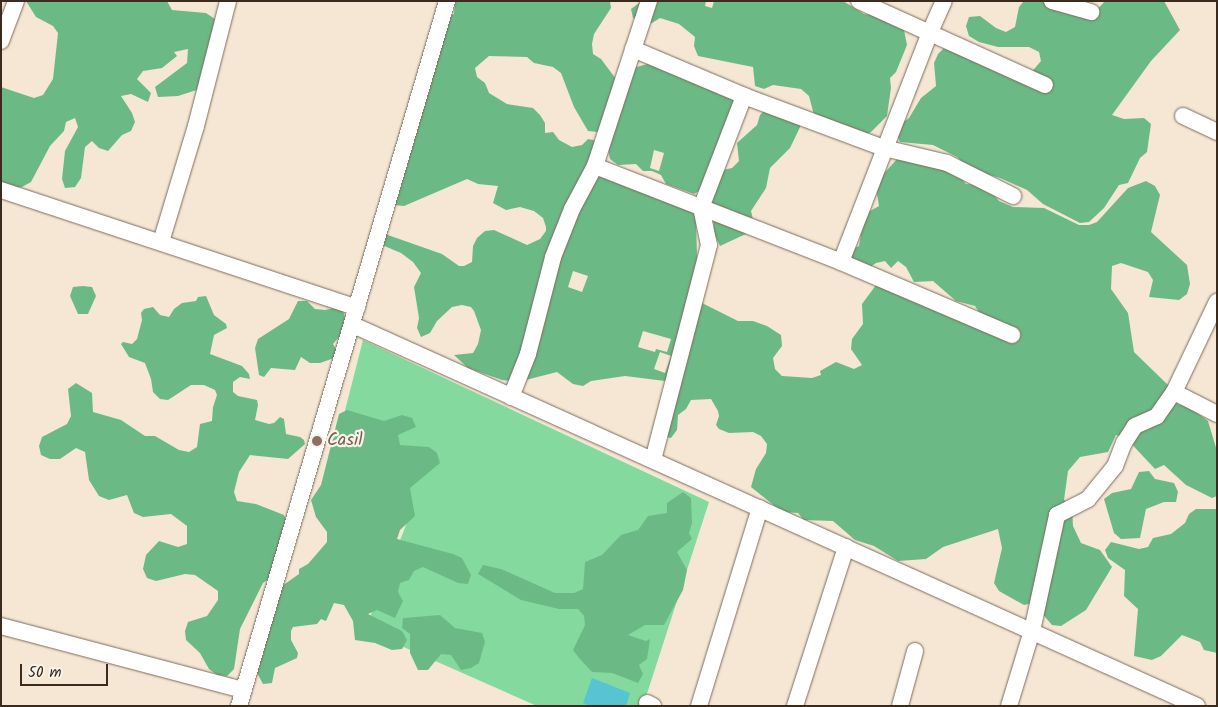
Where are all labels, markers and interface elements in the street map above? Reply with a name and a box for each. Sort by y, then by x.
place label: Casil [327,430,363,452]
marker: Casil [311,435,323,447]
scale bar [22,654,110,686]
text: 50 m [28,661,62,685]

